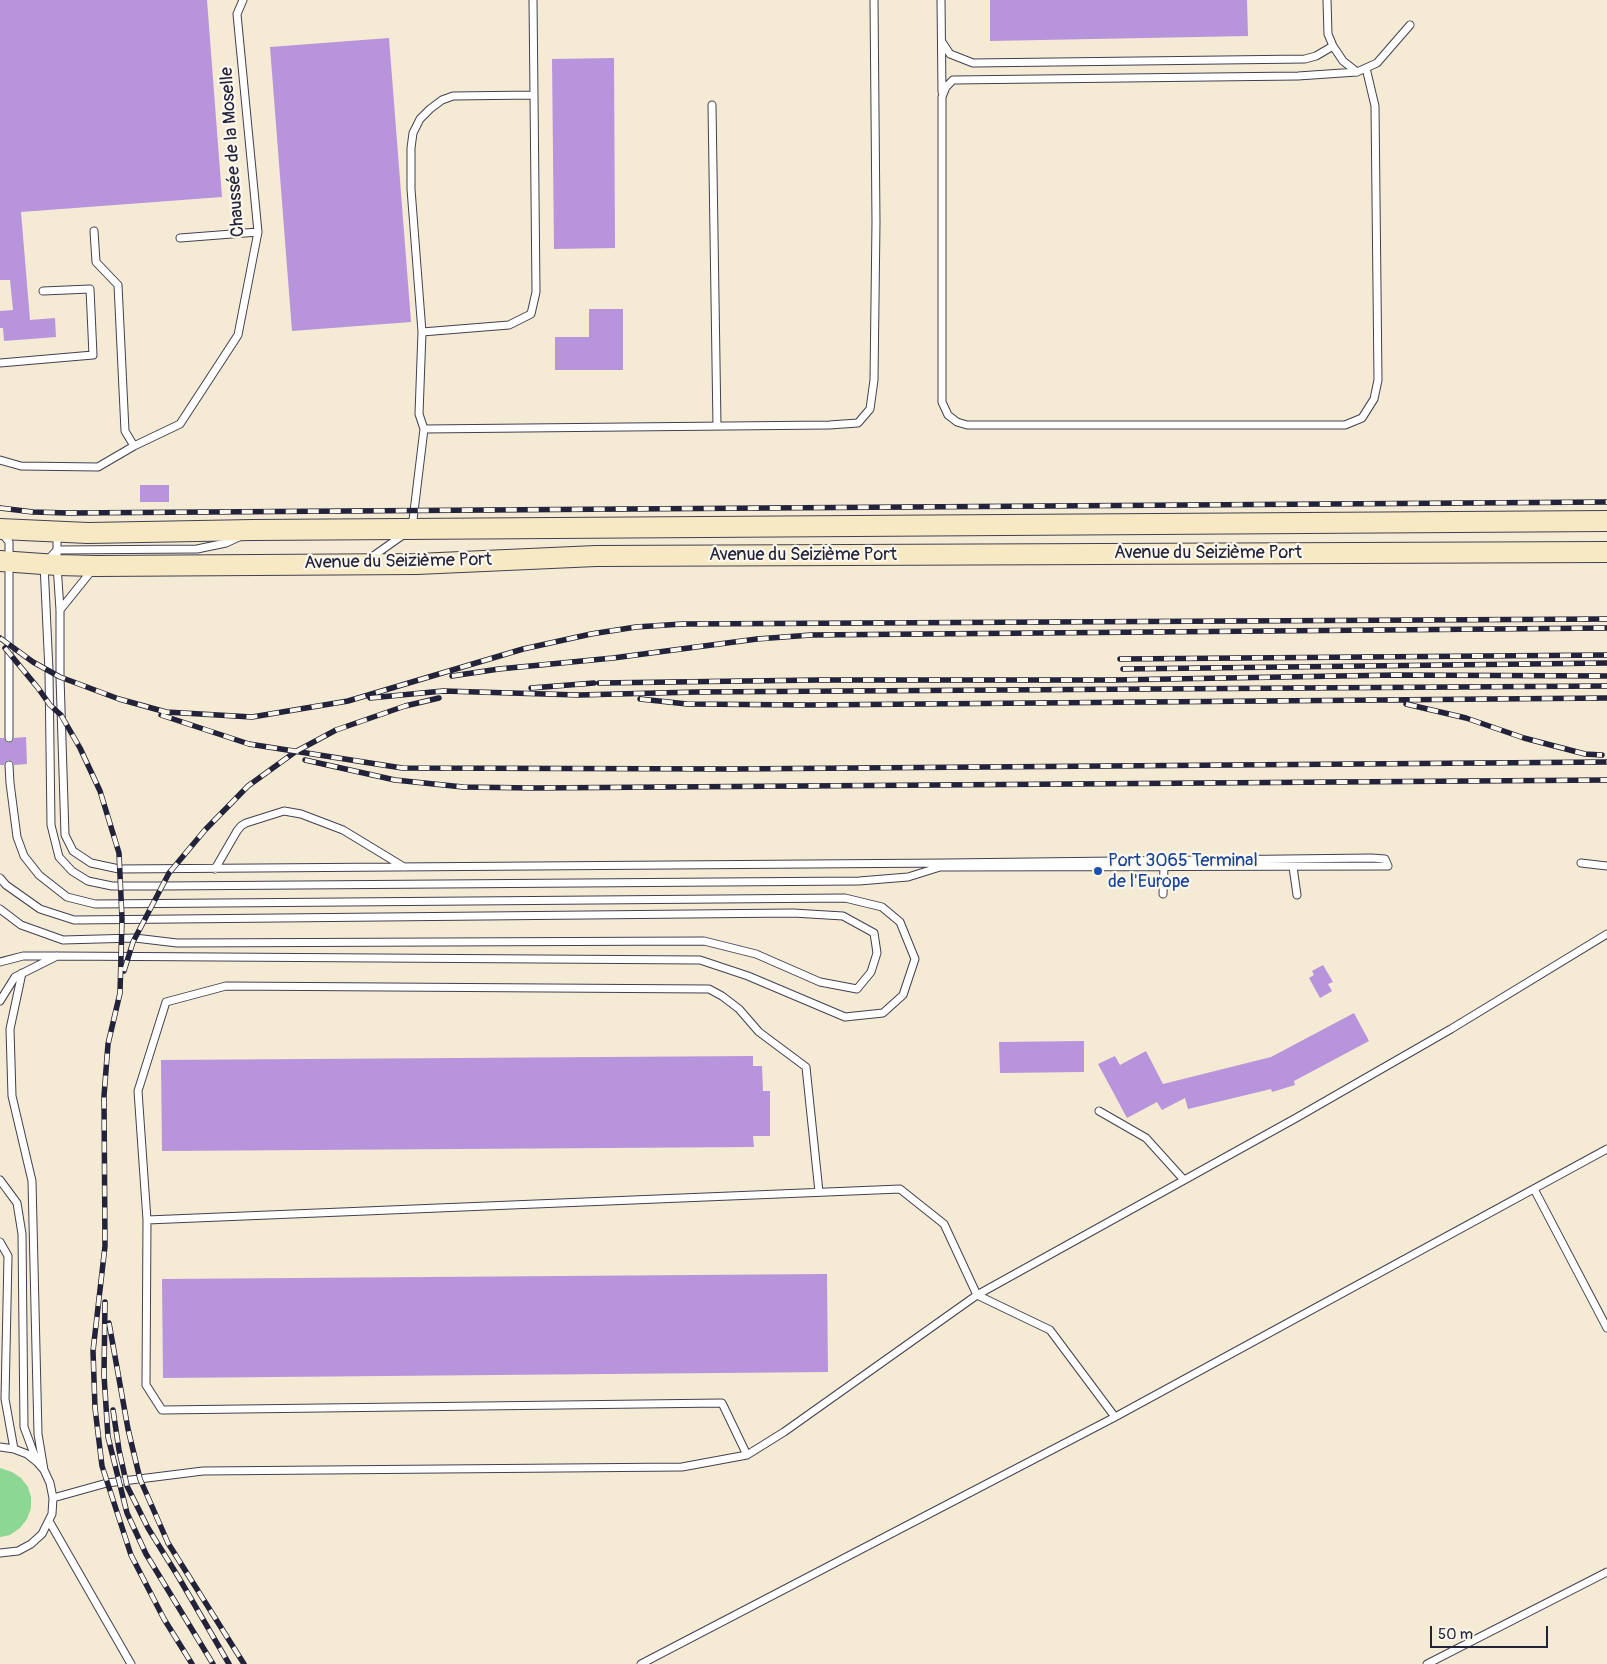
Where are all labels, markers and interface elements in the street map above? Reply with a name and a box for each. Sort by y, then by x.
street label: Chaussée de la Moselle [216,66,250,238]
street label: Avenue du Seizième Port [1114,542,1302,564]
street label: Avenue du Seizième Port [709,544,897,566]
street label: Avenue du Seizième Port [304,550,492,574]
place label: Port 3065 Terminal de l'Europe [1108,850,1258,892]
marker: Port 3065 Terminal de l'Europe [1092,865,1104,877]
scale bar [1432,1616,1550,1648]
text: 50 m [1438,1625,1473,1644]

